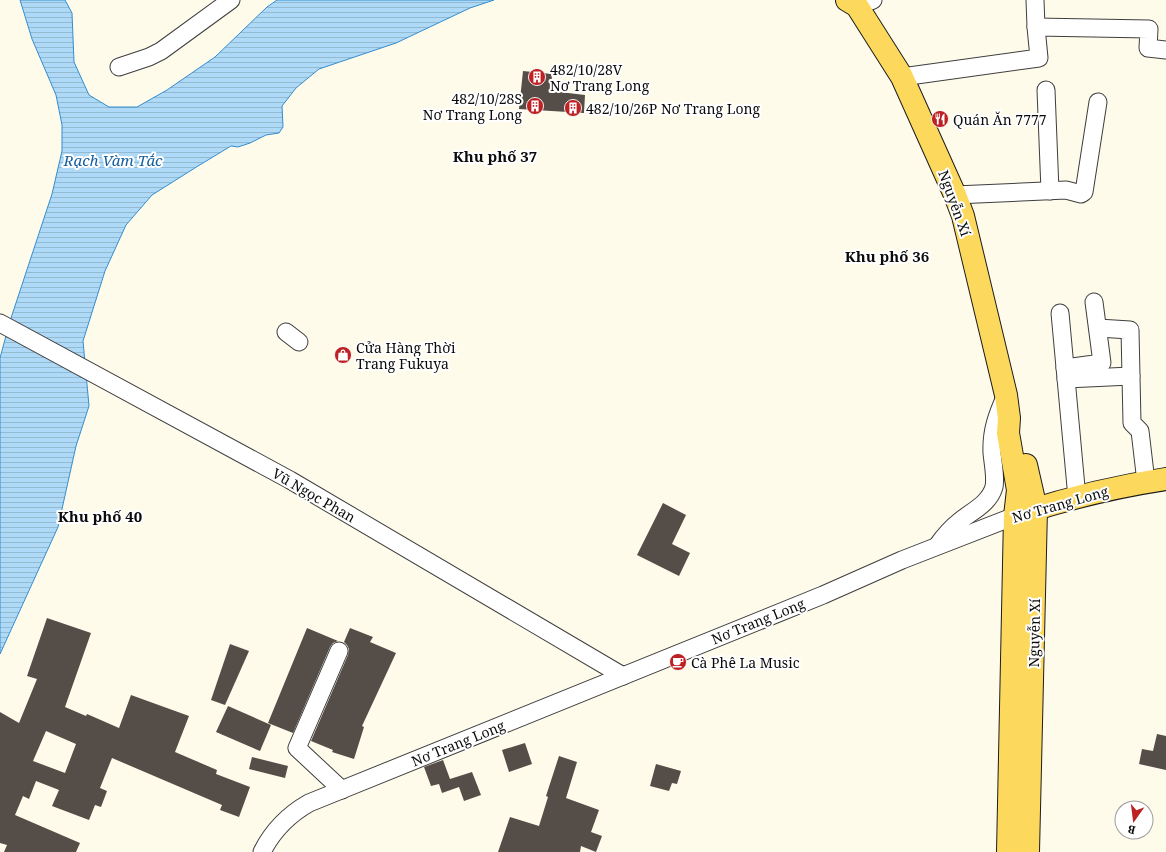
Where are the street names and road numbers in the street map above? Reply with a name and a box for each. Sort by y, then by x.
street label: Nguyễn Xí [934,167,976,239]
street label: Vũ Ngọc Phan [269,464,359,526]
street label: Nơ Trang Long [1010,481,1111,527]
street label: Nơ Trang Long [708,593,808,648]
street label: Nguyễn Xí [1024,598,1044,668]
street label: Nơ Trang Long [408,715,508,770]

